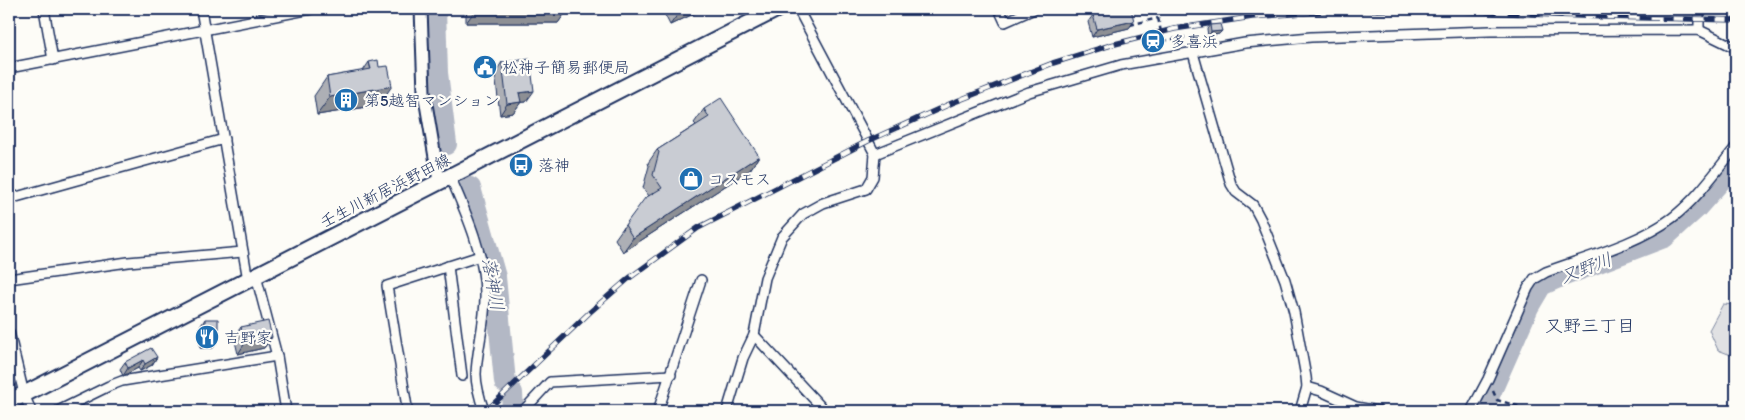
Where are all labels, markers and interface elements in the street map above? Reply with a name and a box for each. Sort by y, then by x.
station icon: 多喜浜 [1140,28,1166,54]
place label: 多喜浜 [1170,32,1218,51]
public building icon: 松神子簡易郵便局 [472,54,498,80]
place label: 松神子簡易郵便局 [502,58,630,77]
building icon: 第5越智マンション [333,87,359,113]
place label: 第5越智マンション [364,91,500,110]
street label: 壬生川新居浜野田線 [317,149,454,232]
bus stop icon: 落神 [508,152,534,178]
place label: 落神 [538,156,570,175]
shop icon: コスモス [678,166,704,192]
place label: コスモス [708,170,771,189]
water label: 又野川 [1557,248,1615,288]
water label: 落神川 [477,256,509,312]
district label: 又野三丁目 [1545,315,1635,337]
restaurant icon: 吉野家 [194,324,220,350]
place label: 吉野家 [224,328,272,347]

